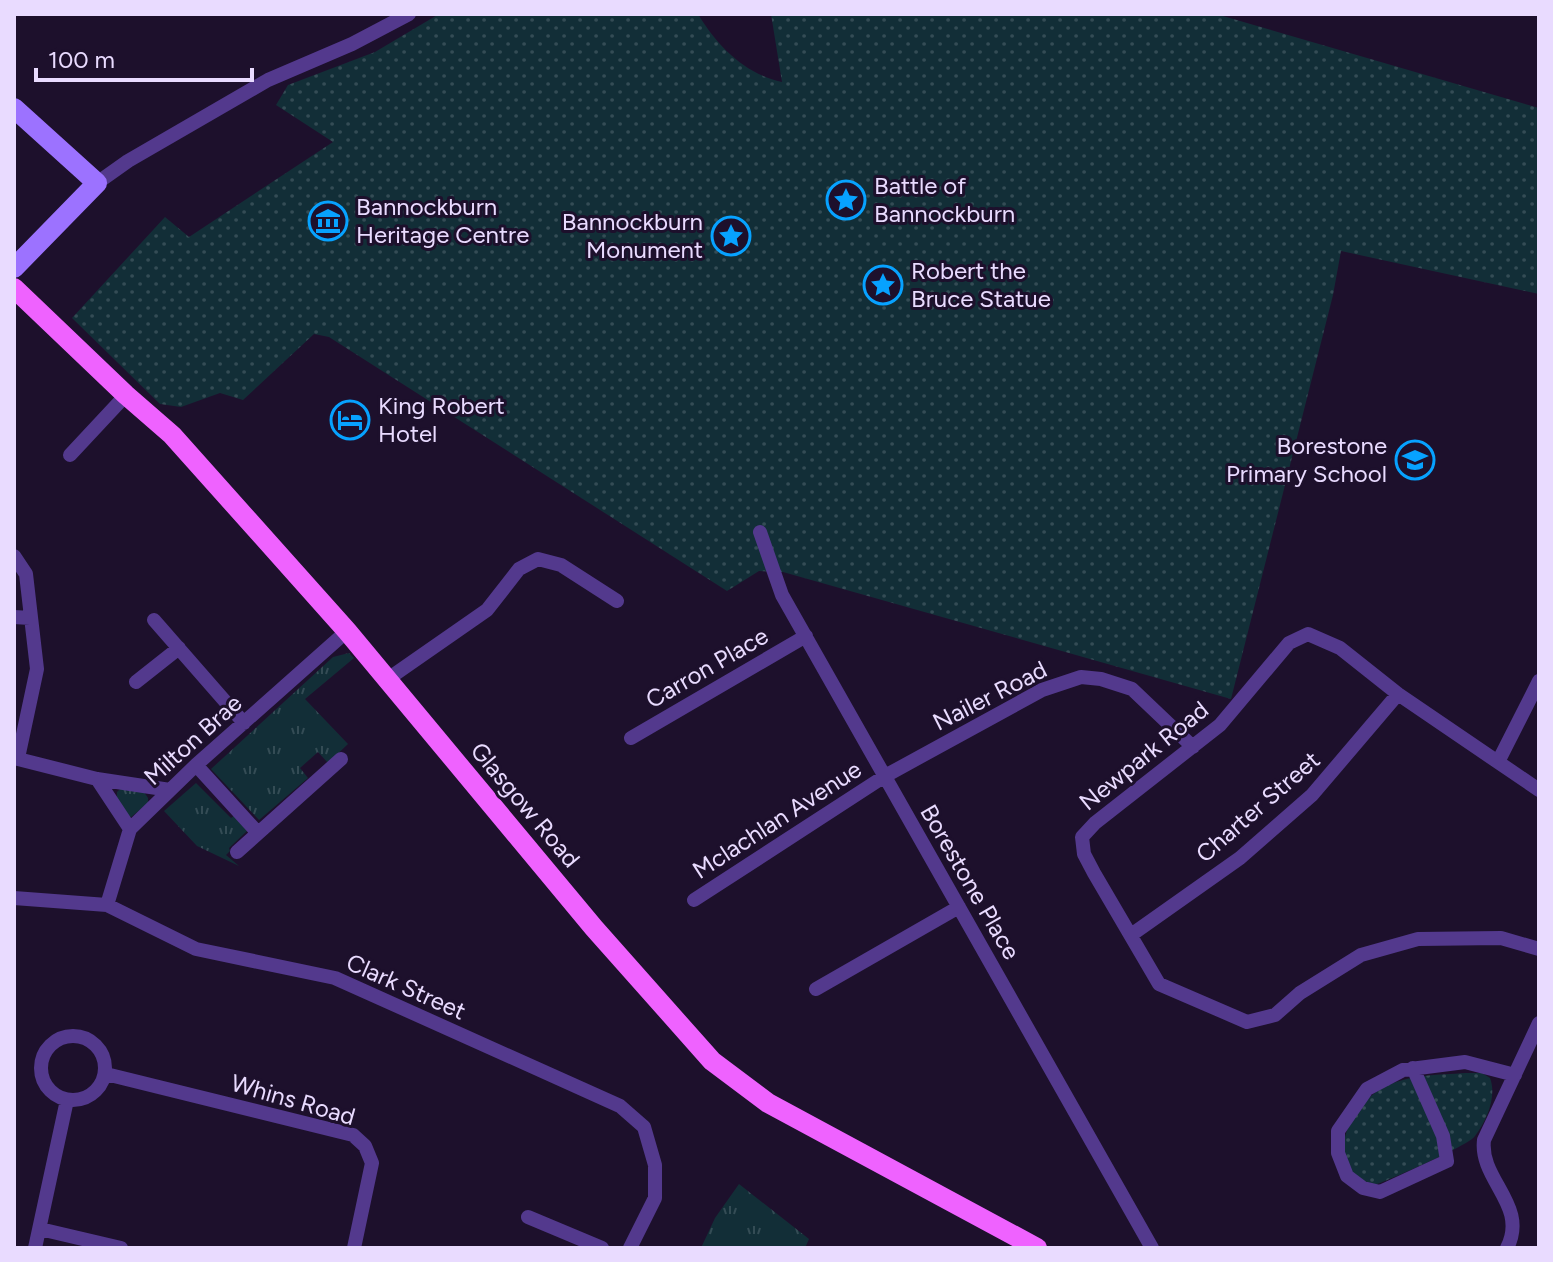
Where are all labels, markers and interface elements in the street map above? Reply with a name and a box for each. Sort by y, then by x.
scale bar [36,32,252,82]
text: 100 m [48,45,115,74]
place label: Battle of Bannockburn [874,171,1015,228]
place icon: Battle of Bannockburn [825,179,867,221]
place label: Bannockburn Heritage Centre [356,192,529,249]
museum icon: Bannockburn Heritage Centre [307,200,349,242]
place label: Bannockburn Monument [562,207,703,264]
place icon: Bannockburn Monument [710,215,752,257]
place label: Robert the Bruce Statue [911,256,1051,313]
place icon: Robert the Bruce Statue [862,264,904,306]
place label: King Robert Hotel [378,391,505,448]
hotel icon: King Robert Hotel [329,399,371,441]
place label: Borestone Primary School [1226,431,1387,488]
school or university icon: Borestone Primary School [1394,439,1436,481]
street label: Carron Place [640,621,773,714]
street label: Nailer Road [928,654,1052,737]
street label: Milton Brae [138,688,248,791]
street label: Newpark Road [1073,695,1214,816]
street label: Glasgow Road [465,736,586,873]
street label: Charter Street [1190,745,1325,868]
street label: Mclachlan Avenue [687,754,866,885]
street label: Borestone Place [914,799,1026,964]
street label: Clark Street [342,947,470,1026]
street label: Whins Road [228,1068,359,1131]

